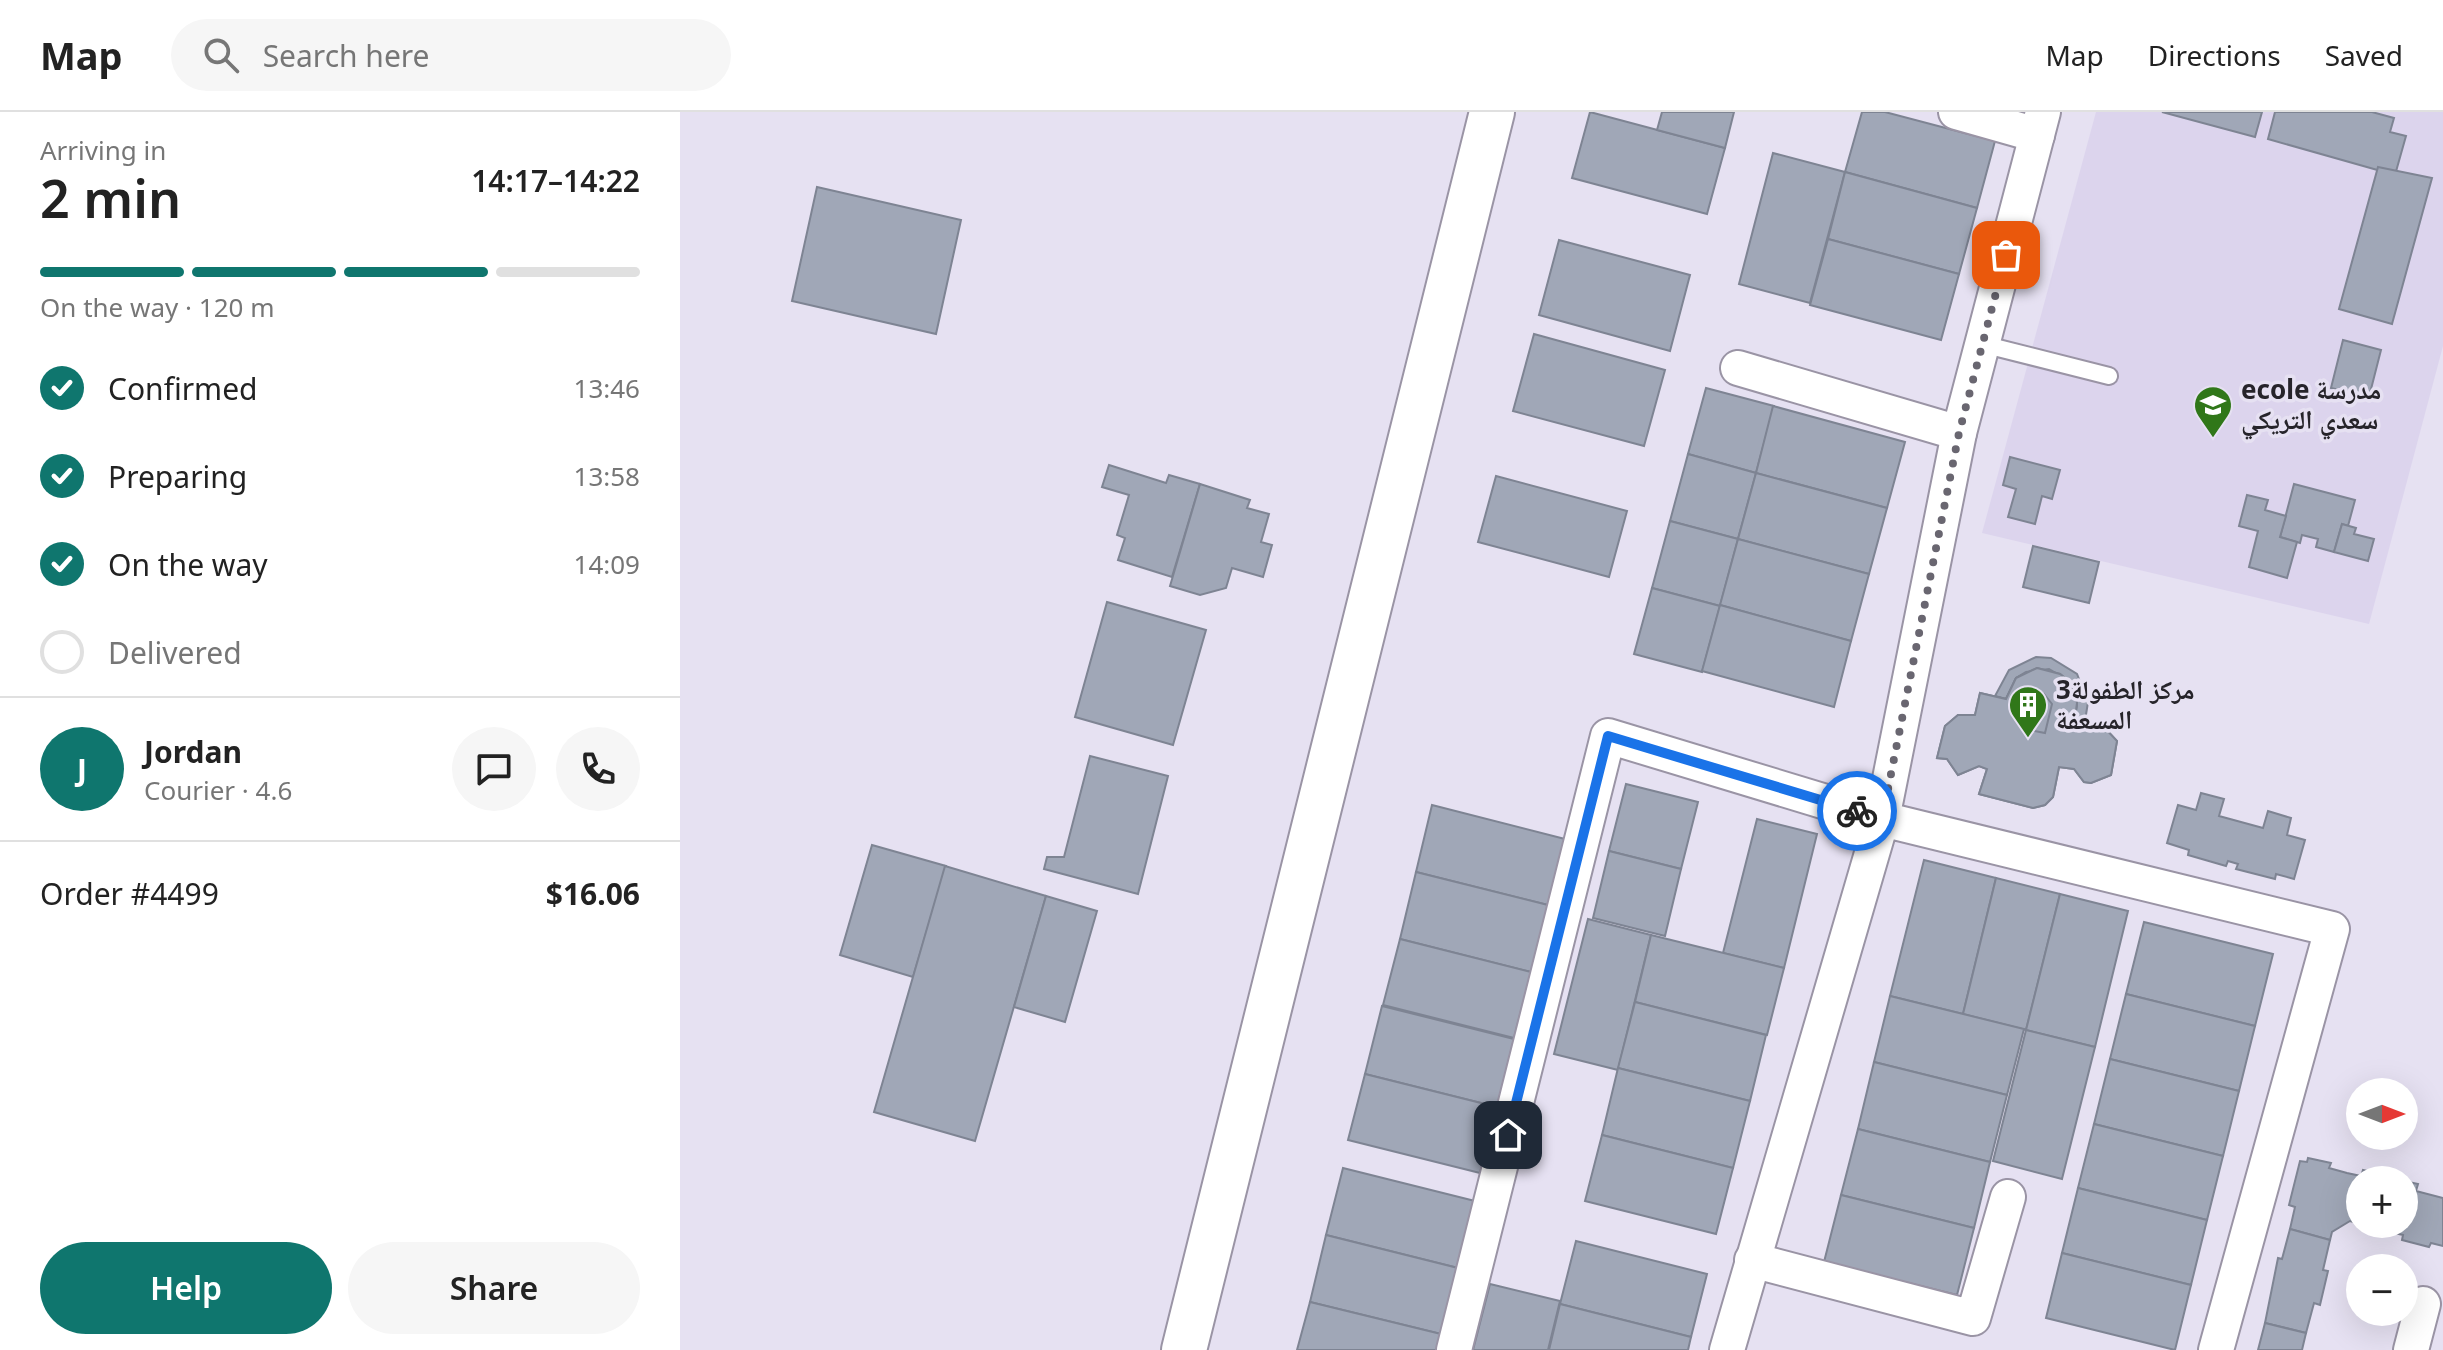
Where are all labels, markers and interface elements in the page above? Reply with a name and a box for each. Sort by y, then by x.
search box [171,19,731,91]
text: Map [40,29,123,81]
icon: search [199,33,243,77]
text: Search here [263,35,430,76]
text: Map [2045,36,2104,74]
text: Directions [2148,36,2281,74]
text: Saved [2325,36,2403,74]
text: Arriving in [40,132,166,168]
text: 14:17–14:22 [471,160,640,201]
text: 2 min [40,162,181,233]
pin [1972,221,2040,289]
icon: bag [1984,233,2028,277]
text: On the way · 120 m [40,289,274,325]
icon: check [40,366,84,410]
text: Confirmed [108,368,258,409]
text: 13:46 [574,370,640,406]
place label: ecole مدرسة سعدي التريكي [2241,371,2381,440]
school or university icon: ecole مدرسة سعدي التريكي [2192,384,2234,439]
icon: check [40,454,84,498]
text: Preparing [108,456,247,497]
text: 13:58 [574,458,640,494]
icon: check [40,542,84,586]
text: On the way [108,544,268,585]
text: 14:09 [574,546,640,582]
text: Delivered [108,632,242,673]
place label: 3مركز الطفولة المسعفة [2056,671,2195,737]
building icon: 3مركز الطفولة المسعفة [2007,684,2049,739]
button: chat [452,727,536,811]
button: phone [556,727,640,811]
text: Jordan [144,731,242,772]
text: J [77,749,87,790]
courier [1817,771,1897,851]
text: Courier · 4.6 [144,772,292,808]
icon: bike [1835,789,1879,833]
text: Order #4499 [40,873,219,914]
text: $16.06 [546,873,640,914]
north arrow [2346,1078,2418,1150]
map controls [2346,1078,2418,1326]
pin [1474,1101,1542,1169]
icon: home [1486,1113,1530,1157]
button: + [2346,1166,2418,1238]
button: Help [40,1242,332,1334]
button: Share [348,1242,640,1334]
button: − [2346,1254,2418,1326]

